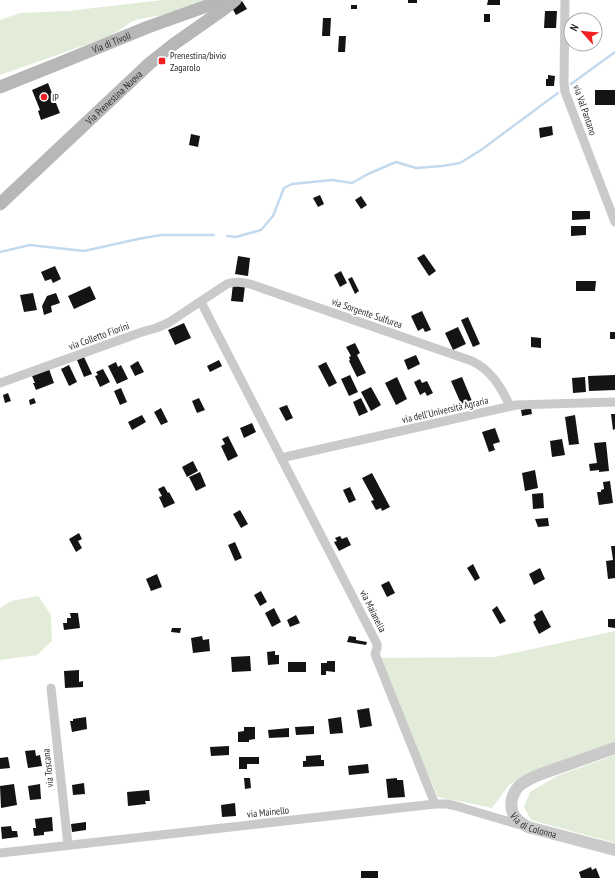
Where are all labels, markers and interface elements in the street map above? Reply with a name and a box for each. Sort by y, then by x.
north arrow [563,12,603,52]
text: N [567,22,582,33]
street label: Via di Tivoli [89,28,133,56]
place label: Prenestina/bivio Zagarolo [170,49,226,74]
marker: Prenestina/bivio Zagarolo [157,56,167,66]
street label: Via Prenestina Nuova [82,67,145,128]
street label: via Val Pantano [570,83,600,137]
place label: IP [52,91,59,104]
marker: IP [39,92,49,102]
street label: via Sorgente Sulfurea [330,295,404,331]
street label: via Colletto Fiorini [67,319,131,353]
street label: via dell'Università Agraria [400,394,490,426]
street label: via Maianella [357,588,389,634]
street label: via Toscana [39,748,57,788]
street label: via Mainello [246,803,290,821]
street label: Via di Colonna [507,809,558,841]

